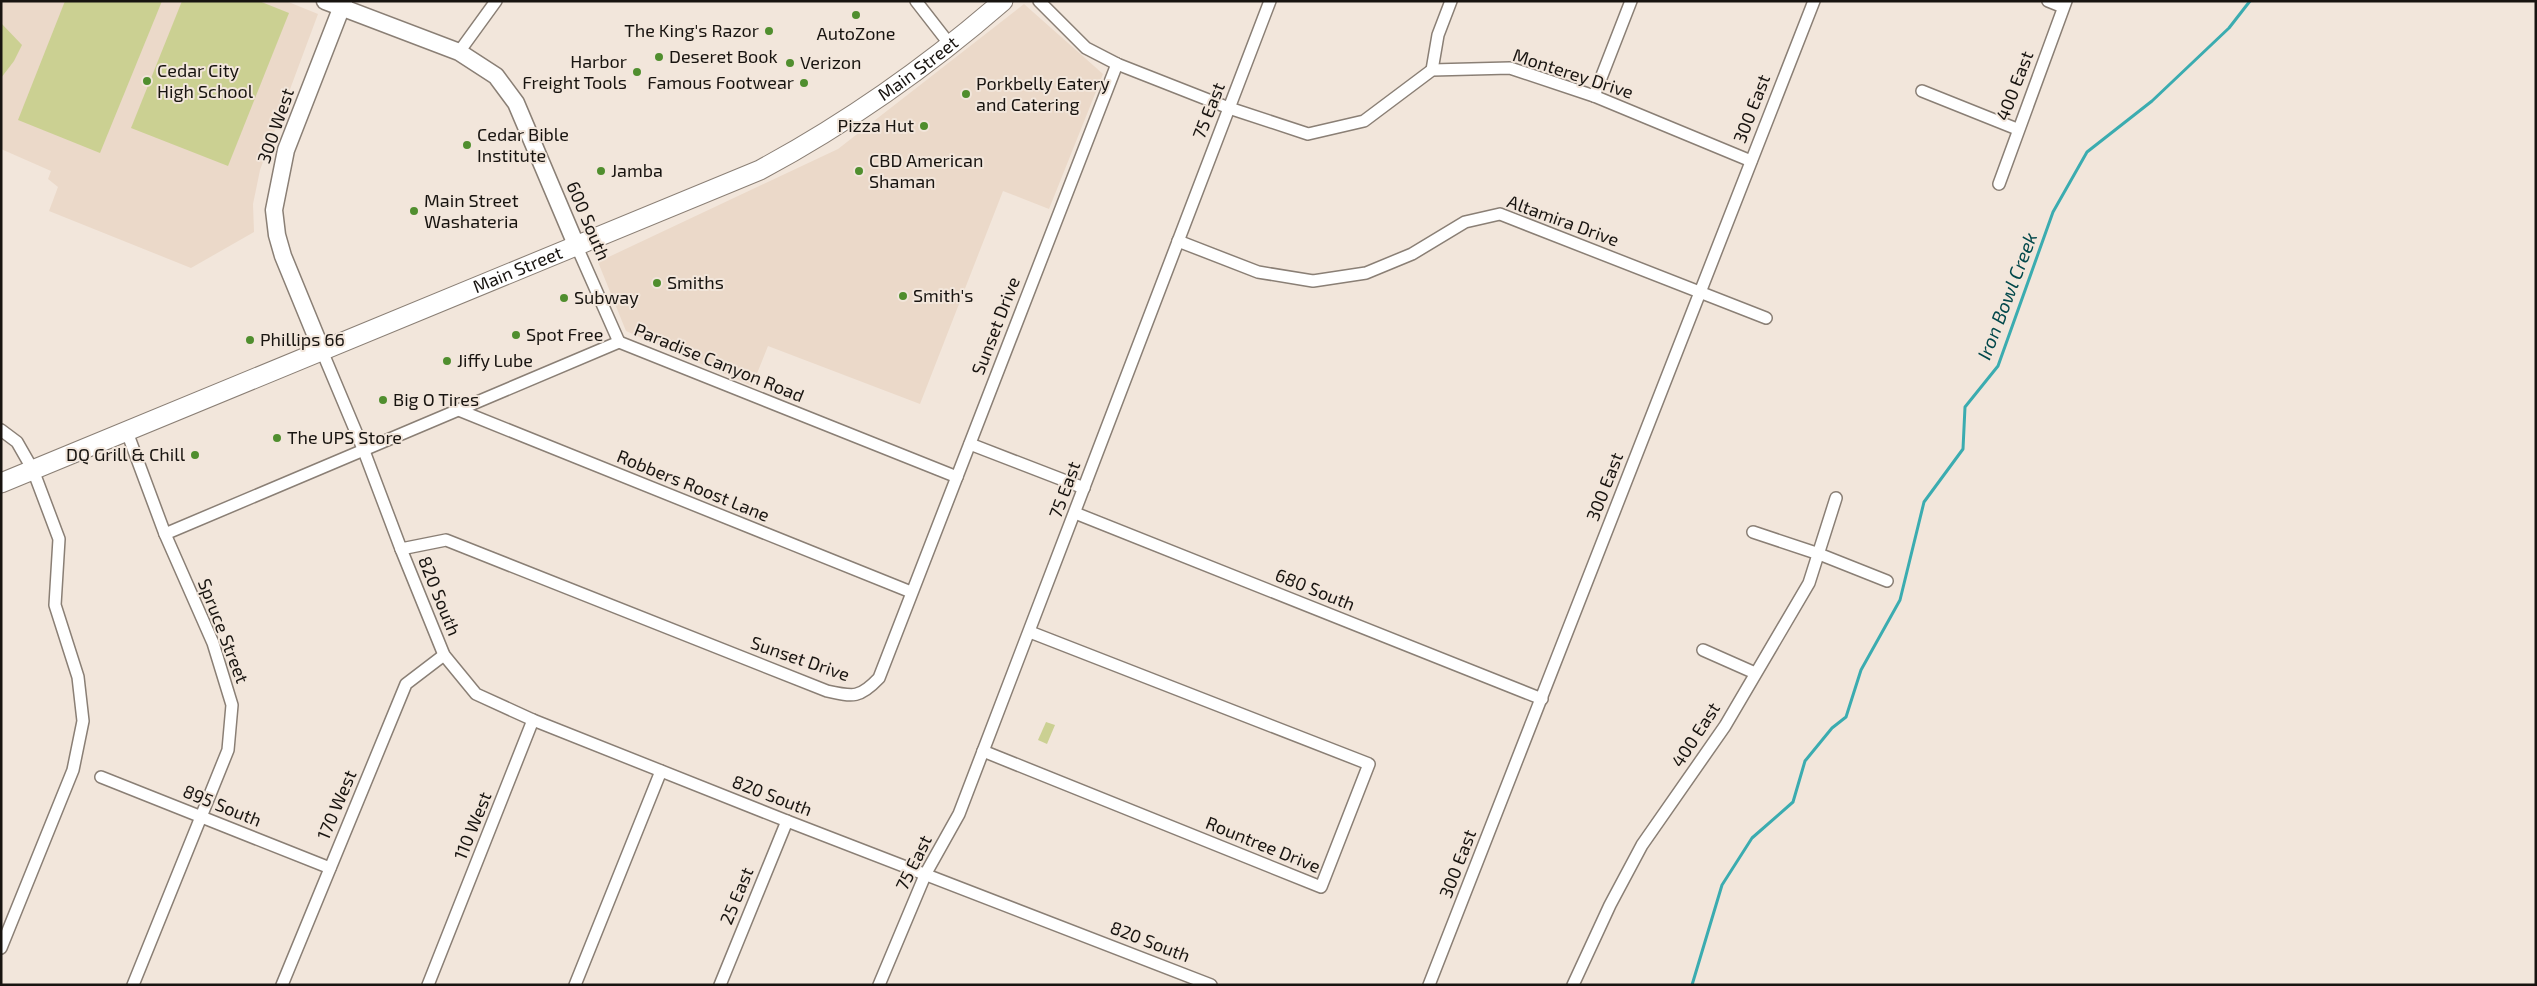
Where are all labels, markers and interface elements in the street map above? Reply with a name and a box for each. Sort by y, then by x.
marker: AutoZone [850,9,862,21]
place label: The King's Razor [624,19,759,41]
place label: AutoZone [817,22,895,44]
marker: The King's Razor [763,25,775,37]
street label: Main Street [873,31,962,105]
street label: Monterey Drive [1510,43,1636,103]
place label: Deseret Book [669,45,778,67]
street label: 400 East [1991,48,2037,124]
place label: Harbor Freight Tools [522,50,627,93]
marker: Deseret Book [653,51,665,63]
place label: Verizon [800,51,861,73]
marker: Verizon [784,57,796,69]
place label: Cedar City High School [157,59,254,102]
marker: Harbor Freight Tools [631,66,643,78]
place label: Famous Footwear [647,71,794,93]
street label: 300 East [1728,71,1774,146]
place label: Porkbelly Eatery and Catering [976,72,1110,115]
marker: Cedar City High School [141,75,153,87]
marker: Famous Footwear [798,77,810,89]
street label: 75 East [1187,79,1229,142]
street label: 300 West [252,85,298,166]
marker: Porkbelly Eatery and Catering [960,88,972,100]
place label: Pizza Hut [838,114,914,136]
marker: Pizza Hut [918,120,930,132]
place label: Cedar Bible Institute [477,123,569,166]
marker: Cedar Bible Institute [461,139,473,151]
place label: CBD American Shaman [869,149,983,192]
place label: Jamba [611,159,663,181]
marker: Jamba [595,165,607,177]
marker: CBD American Shaman [853,165,865,177]
street label: 600 South [562,178,615,264]
place label: Main Street Washateria [424,189,519,232]
street label: Altamira Drive [1504,190,1622,250]
marker: Main Street Washateria [408,205,420,217]
water label: Iron Bowl Creek [1972,229,2041,363]
street label: Main Street [469,241,565,297]
place label: Smiths [667,271,724,293]
street label: Sunset Drive [966,274,1024,378]
marker: Smiths [651,277,663,289]
place label: Smith's [913,284,973,306]
place label: Subway [574,286,639,308]
marker: Smith's [897,290,909,302]
marker: Subway [558,292,570,304]
street label: Paradise Canyon Road [631,318,808,406]
place label: Spot Free [526,323,603,345]
place label: Phillips 66 [260,328,345,350]
marker: Spot Free [510,329,522,341]
marker: Phillips 66 [244,334,256,346]
place label: Jiffy Lube [457,349,533,371]
marker: Jiffy Lube [441,355,453,367]
place label: Big O Tires [393,388,479,410]
marker: Big O Tires [377,394,389,406]
place label: The UPS Store [287,426,402,448]
marker: The UPS Store [271,432,283,444]
place label: DQ Grill & Chill [66,443,186,465]
street label: Robbers Roost Lane [614,444,773,526]
marker: DQ Grill & Chill [189,449,201,461]
street label: 300 East [1581,449,1627,524]
street label: 75 East [1044,458,1085,521]
street label: 820 South [414,553,466,639]
street label: 680 South [1272,563,1358,615]
street label: Spruce Street [194,575,254,686]
street label: Sunset Drive [748,631,853,685]
street label: 400 East [1666,698,1724,771]
street label: 170 West [312,766,361,843]
street label: 820 South [729,770,815,820]
street label: 895 South [180,779,265,831]
street label: 110 West [449,788,496,863]
street label: Rountree Drive [1203,811,1324,877]
street label: 300 East [1434,826,1480,901]
street label: 75 East [890,831,936,894]
street label: 25 East [715,864,758,927]
street label: 820 South [1107,916,1193,966]

